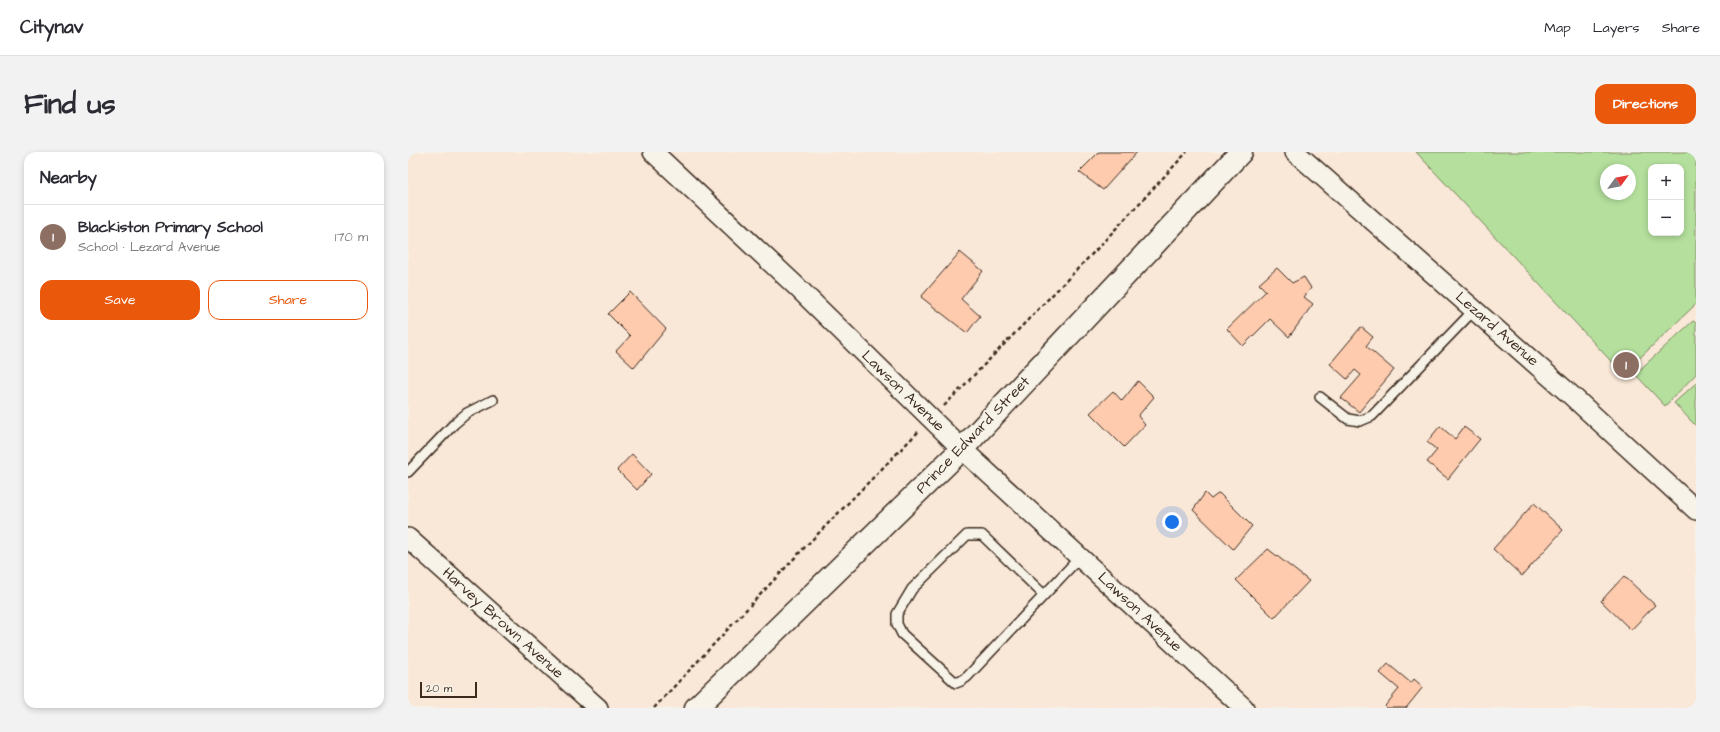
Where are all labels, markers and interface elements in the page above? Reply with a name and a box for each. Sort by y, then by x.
text: Citynav [20,14,83,41]
text: Map [1544,18,1571,38]
text: Layers [1593,18,1640,38]
text: Share [1662,18,1700,38]
button: Directions [1595,84,1696,124]
text: Find us [24,85,115,124]
north arrow [1600,164,1636,200]
map controls [1648,164,1684,236]
button: + [1648,164,1684,200]
text: Nearby [40,166,97,190]
button: − [1648,200,1684,236]
text: Blackiston Primary School [78,217,263,238]
text: 1 [52,228,54,246]
text: 170 m [335,228,368,246]
text: School · Lezard Avenue [78,238,220,256]
button: Save [40,280,200,320]
button: Share [208,280,368,320]
street label: Lezard Avenue [1451,287,1543,371]
street label: Lawson Avenue [857,346,949,436]
pin: 1 [1613,350,1639,380]
street label: Prince Edward Street [911,372,1035,498]
your location [1162,512,1182,532]
street label: Harvey Brown Avenue [437,563,568,684]
street label: Lawson Avenue [1093,567,1187,657]
scale bar [420,680,477,699]
text: 20 m [426,681,452,696]

